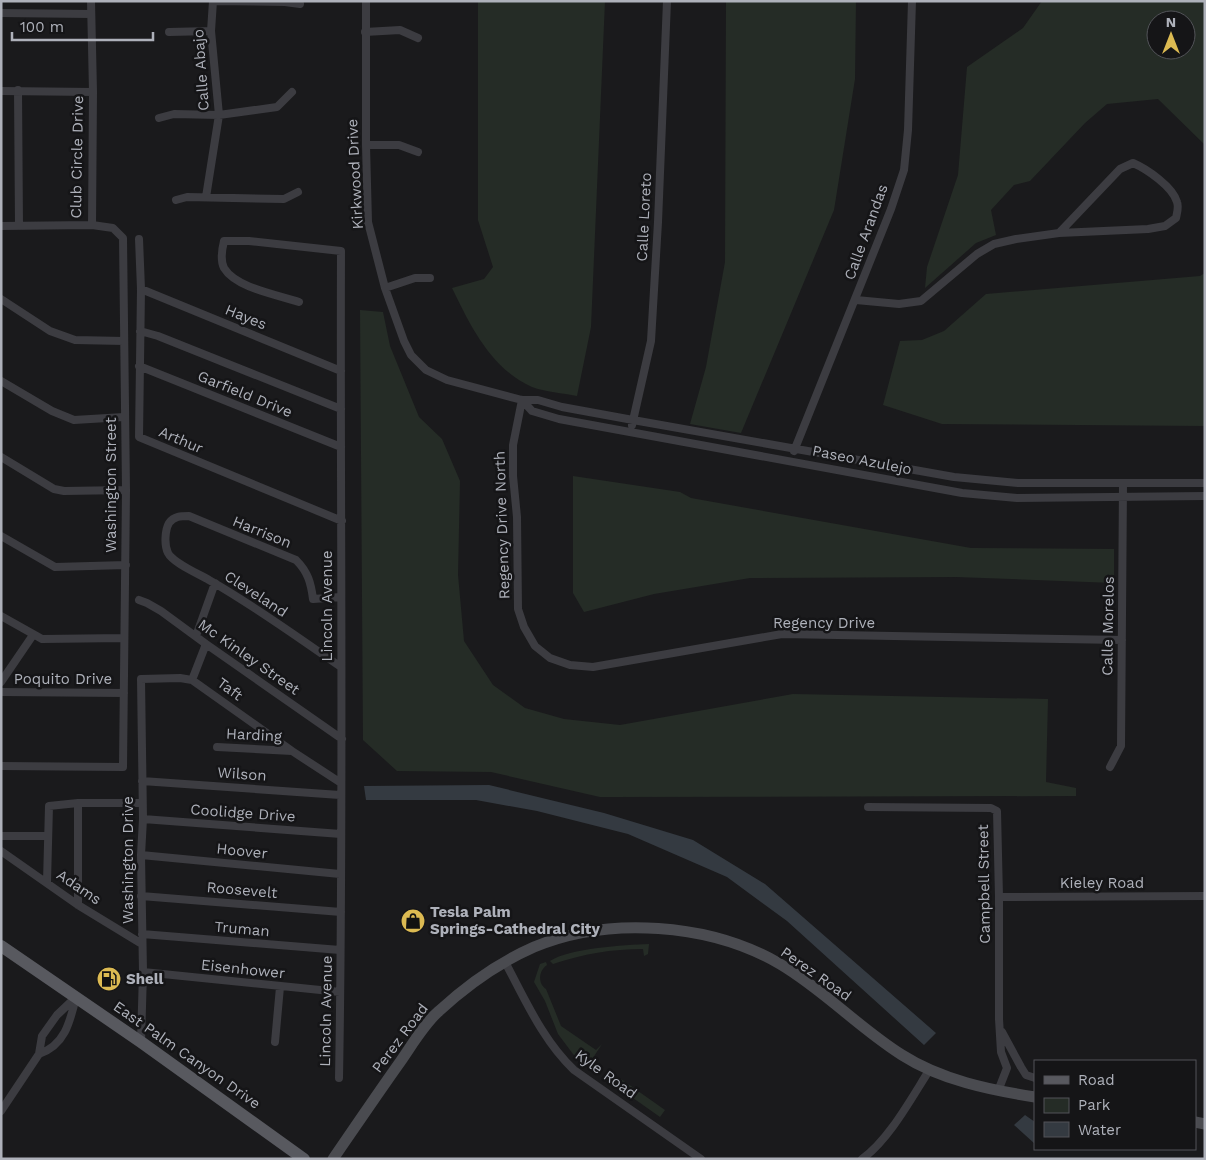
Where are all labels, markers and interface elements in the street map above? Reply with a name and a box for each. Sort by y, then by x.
scale bar [12,10,154,42]
north arrow [1146,10,1196,60]
text: N [1166,14,1176,30]
text: 100 m [20,18,64,36]
street label: Calle Abajo [189,29,213,111]
street label: Club Circle Drive [67,95,87,219]
street label: Kirkwood Drive [343,118,367,230]
street label: Calle Loreto [633,172,655,262]
street label: Calle Arandas [840,182,892,282]
street label: Hayes [223,301,270,333]
street label: Garfield Drive [195,367,295,421]
street label: Washington Street [102,416,120,553]
street label: Arthur [156,423,206,457]
street label: Paseo Azulejo [811,442,913,478]
street label: Regency Drive North [490,451,514,599]
street label: Harrison [230,512,294,552]
street label: Lincoln Avenue [318,550,336,662]
street label: Cleveland [221,567,291,621]
street label: Calle Morelos [1098,576,1118,676]
street label: Regency Drive [773,614,875,632]
street label: Mc Kinley Street [195,615,304,699]
street label: Poquito Drive [14,670,112,688]
street label: Taft [214,674,247,705]
street label: Harding [226,725,282,745]
street label: Wilson [217,763,267,785]
street label: Washington Drive [119,796,137,924]
street label: Coolidge Drive [190,800,296,826]
street label: Campbell Street [974,823,994,944]
street label: Hoover [215,839,269,863]
street label: Adams [53,866,105,908]
street label: Kieley Road [1060,874,1144,892]
street label: Roosevelt [206,878,279,902]
place label: Tesla Palm Springs-Cathedral City [430,903,600,938]
shop icon: Tesla Palm Springs-Cathedral City [400,908,426,934]
street label: Truman [214,918,270,940]
street label: Perez Road [777,943,855,1005]
street label: Lincoln Avenue [316,955,336,1067]
street label: Eisenhower [200,956,286,982]
fuel station icon: Shell [96,966,122,992]
place label: Shell [126,970,164,988]
street label: East Palm Canyon Drive [110,997,264,1113]
street label: Perez Road [368,1000,432,1076]
street label: Kyle Road [572,1046,640,1102]
legend [1034,1060,1196,1150]
text: Road [1078,1071,1115,1089]
text: Park [1078,1096,1111,1114]
text: Water [1078,1121,1121,1139]

